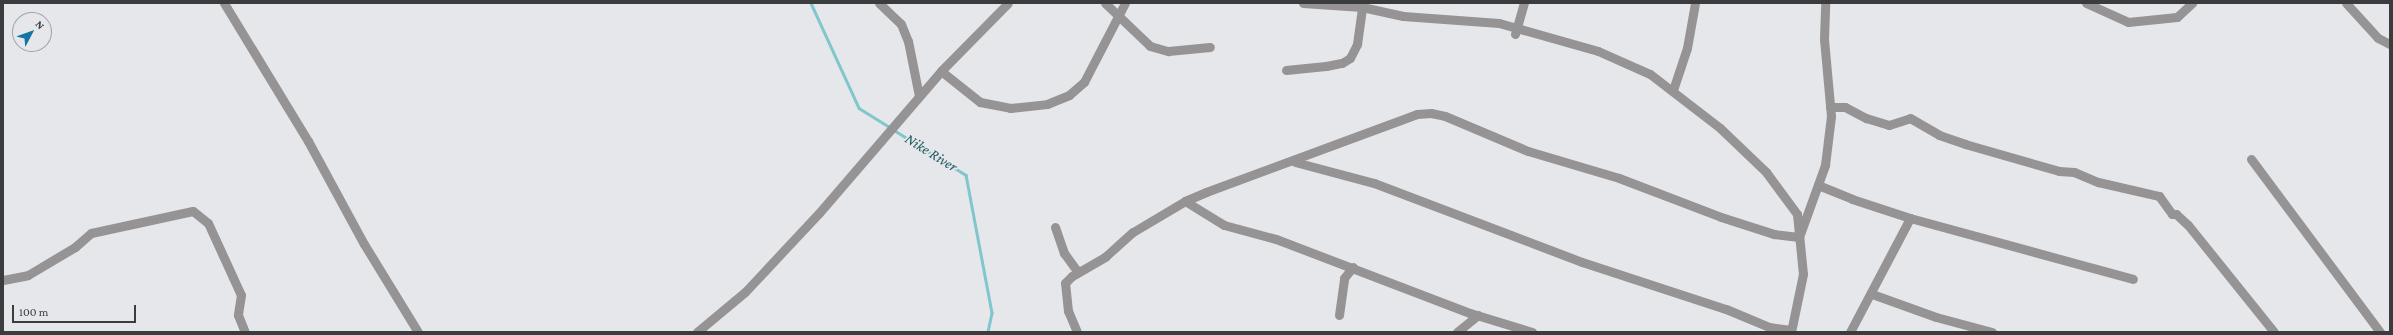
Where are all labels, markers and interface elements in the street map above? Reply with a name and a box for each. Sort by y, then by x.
north arrow [12,12,52,52]
text: N [33,18,47,32]
water label: Nike River [902,130,960,176]
scale bar [14,297,138,323]
text: 100 m [19,305,48,319]

